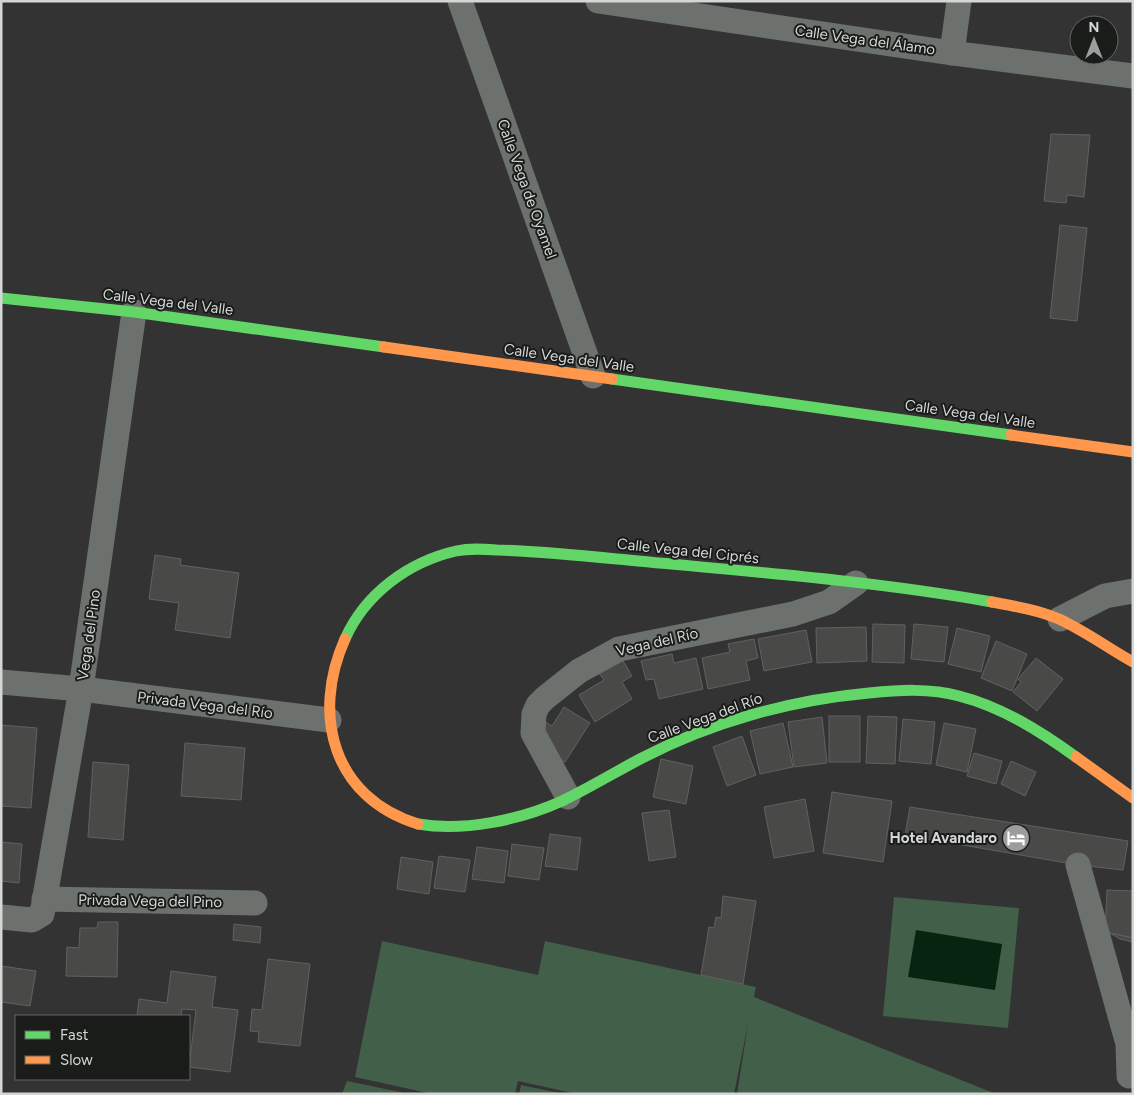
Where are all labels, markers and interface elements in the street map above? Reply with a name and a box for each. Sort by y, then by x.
north arrow [1069,15,1119,65]
text: N [1089,19,1099,36]
street label: Calle Vega del Álamo [794,21,937,59]
street label: Calle Vega de Oyamel [493,117,561,261]
street label: Calle Vega del Valle [102,285,234,319]
street label: Calle Vega del Valle [503,340,635,376]
street label: Calle Vega del Valle [904,396,1036,432]
street label: Calle Vega del Ciprés [616,535,760,567]
street label: Vega del Pino [74,588,104,681]
street label: Vega del Río [614,624,700,660]
street label: Privada Vega del Río [136,688,274,722]
street label: Calle Vega del Río [645,689,765,747]
hotel icon: Hotel Avandaro [1001,823,1031,853]
place label: Hotel Avandaro [890,829,997,847]
street label: Privada Vega del Pino [78,891,222,911]
legend [15,1015,190,1080]
text: Fast [60,1026,89,1044]
text: Slow [60,1051,93,1069]

